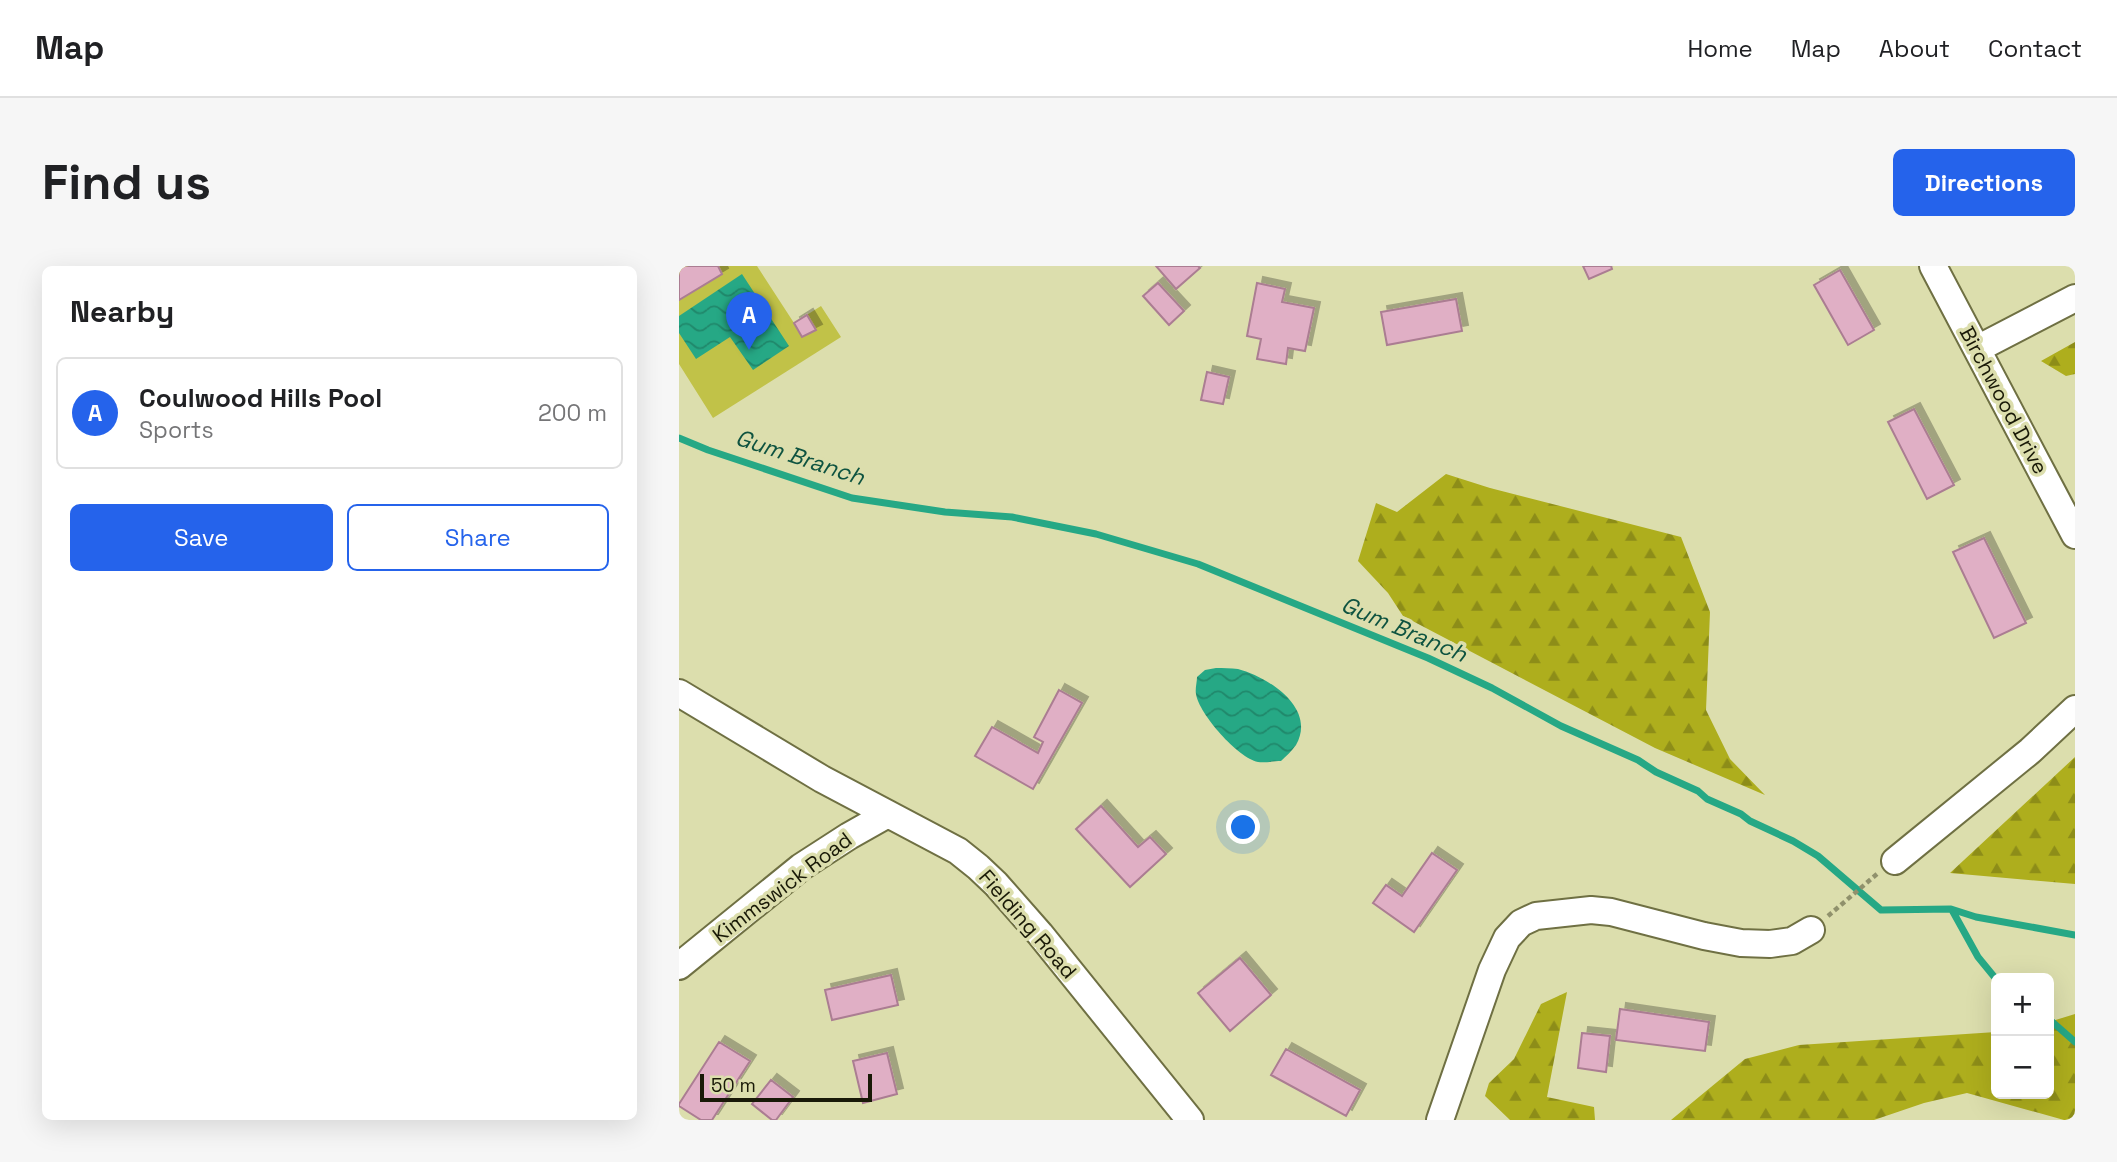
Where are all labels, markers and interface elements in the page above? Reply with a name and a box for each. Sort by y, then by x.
text: Map [35,27,104,69]
text: Home [1687,33,1753,64]
text: Map [1791,33,1841,64]
text: About [1879,33,1950,64]
text: Contact [1988,33,2082,64]
button: Directions [1893,149,2075,216]
text: Find us [42,151,211,213]
text: Nearby [70,292,174,331]
pin: A [726,292,772,350]
street label: Birchwood Drive [1954,321,2054,479]
text: Coulwood Hills Pool [139,381,382,415]
text: A [88,398,102,428]
text: 200 m [538,398,607,428]
text: Sports [139,415,214,445]
water label: Gum Branch [732,422,869,492]
button: Save [70,504,333,571]
button: Share [347,504,609,571]
water label: Gum Branch [1337,589,1472,669]
your location [1226,810,1260,844]
street label: Kimmswick Road [707,826,857,948]
street label: Fielding Road [973,864,1083,984]
map controls [1991,973,2054,1099]
button: + [1991,973,2054,1036]
button: − [1991,1036,2054,1099]
scale bar [700,1071,871,1103]
text: 50 m [711,1073,756,1098]

